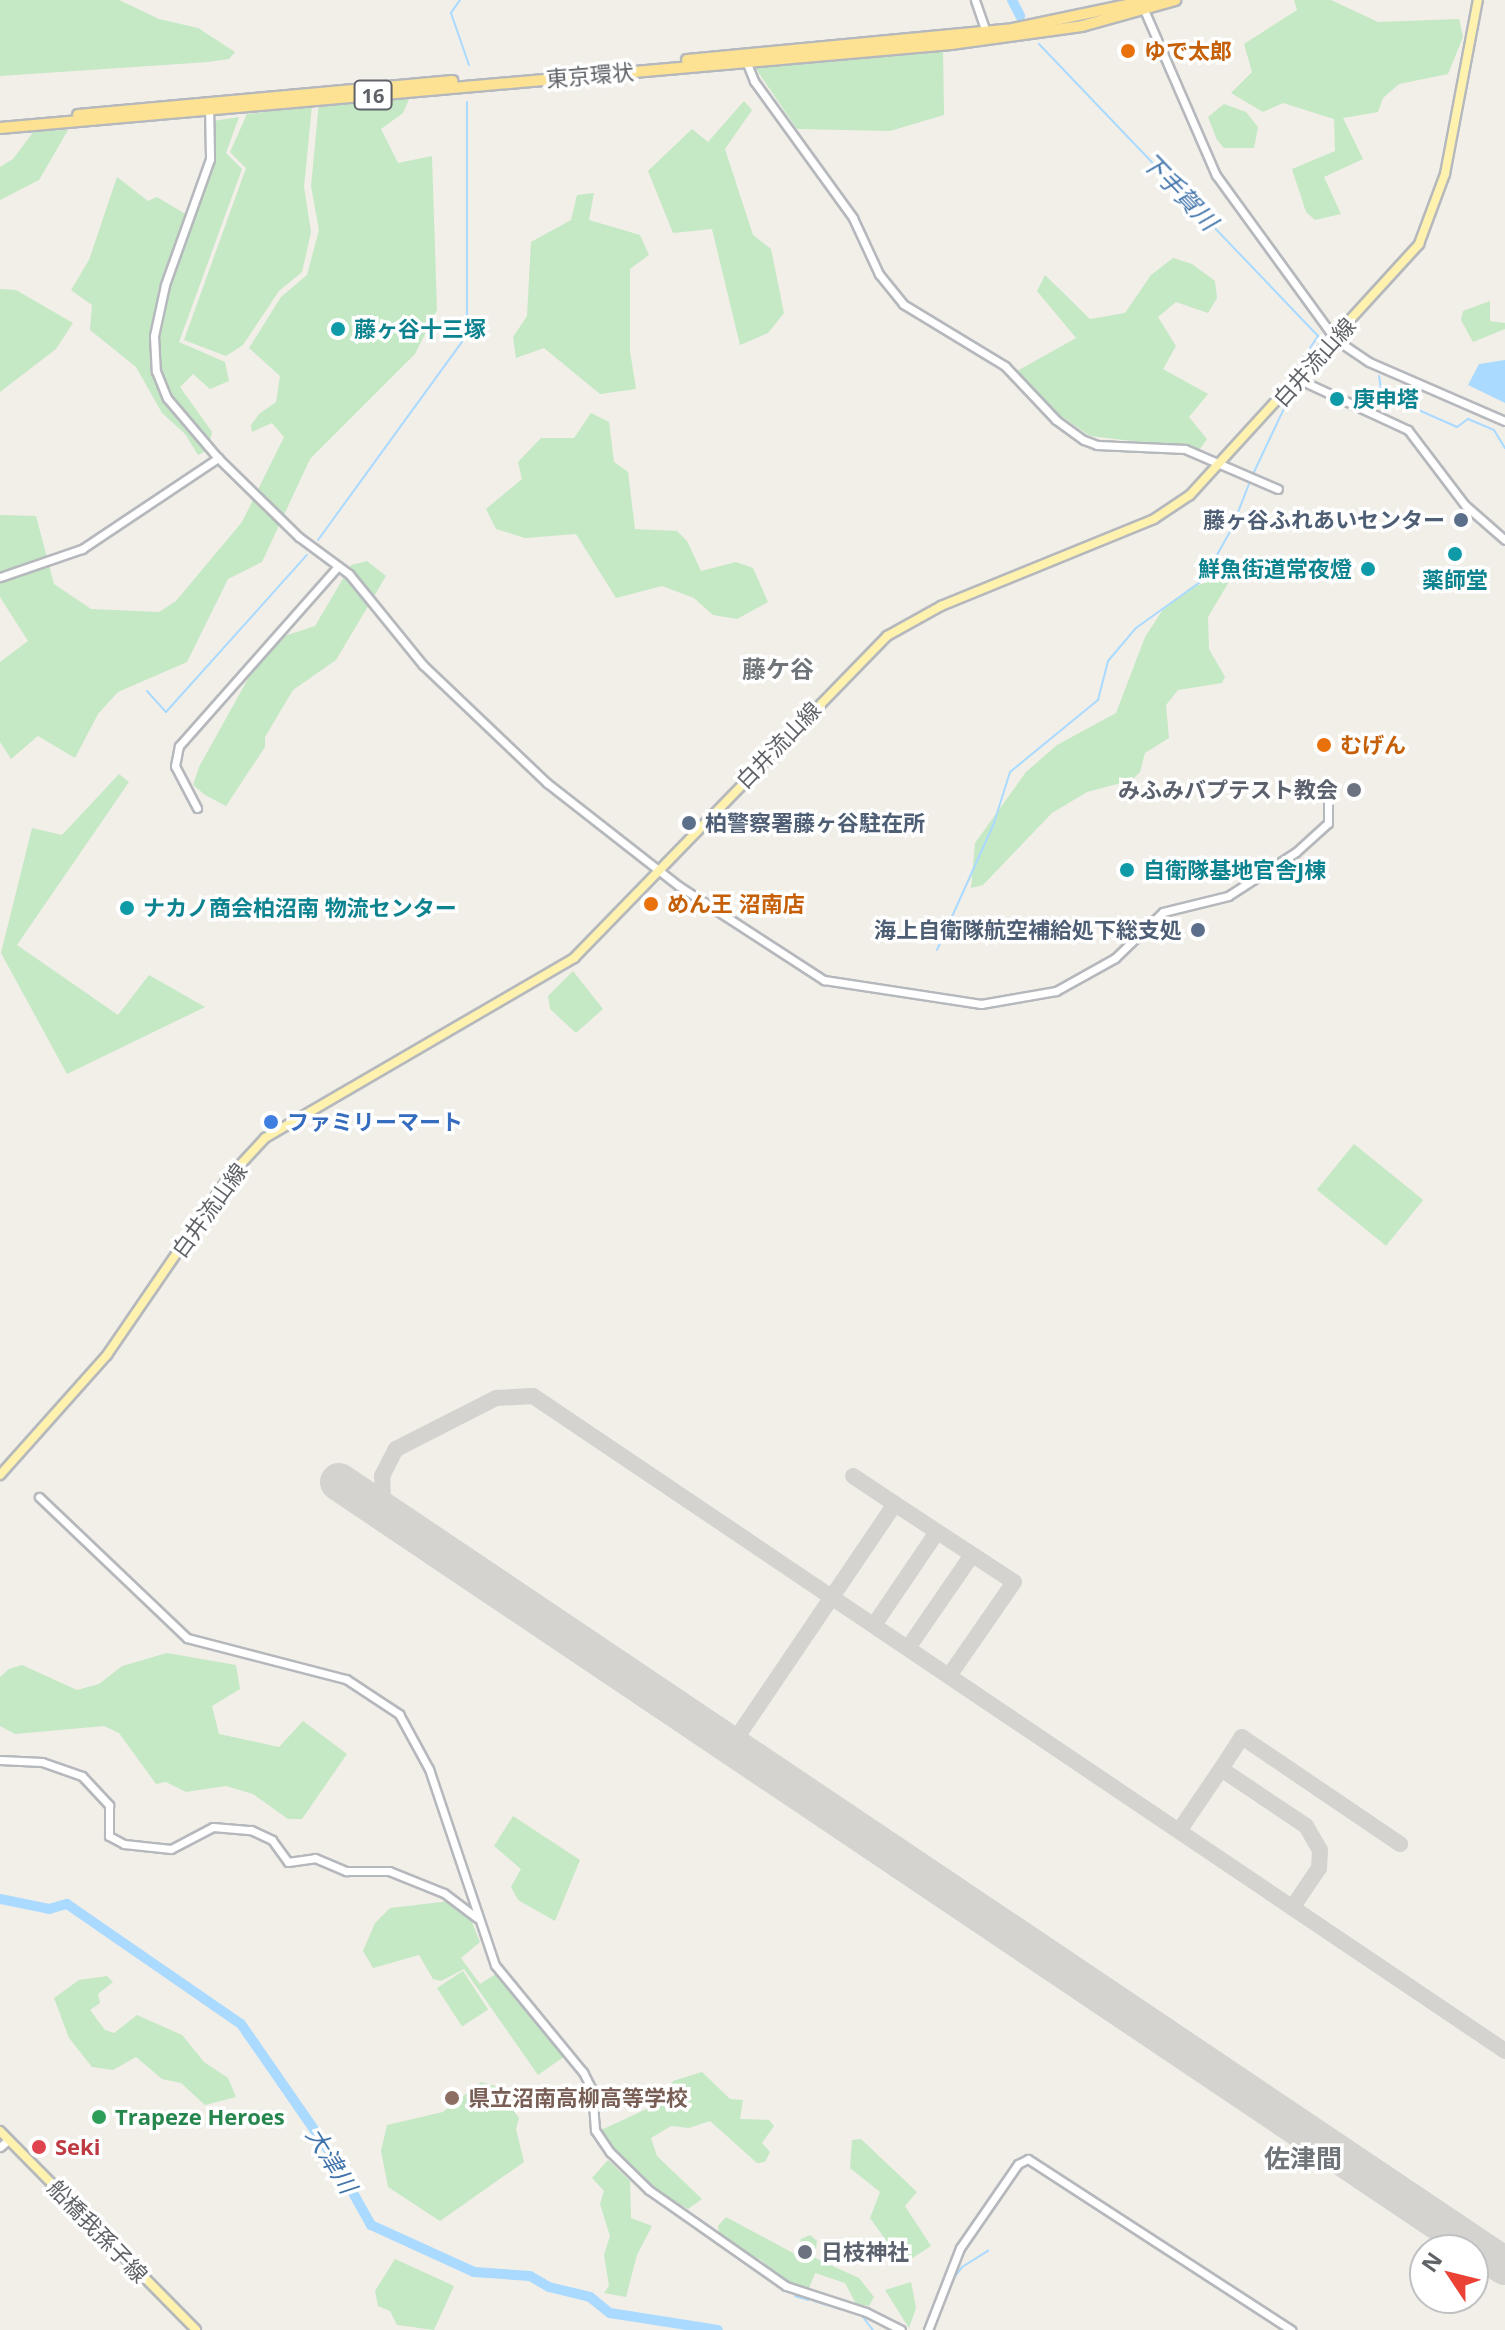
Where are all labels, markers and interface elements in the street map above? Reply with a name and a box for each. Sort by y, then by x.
place label: ゆで太郎 [1144,38,1232,64]
marker: ゆで太郎 [1119,42,1137,60]
street label: 東京環状 [545,58,635,92]
road number: 16 [353,79,393,111]
water label: 下手賀川 [1136,146,1224,236]
street label: 白井流山線 [1267,312,1361,412]
place label: 藤ヶ谷十三塚 [354,316,486,342]
marker: 藤ヶ谷十三塚 [329,320,347,338]
place label: 庚申塔 [1353,386,1419,412]
marker: 庚申塔 [1328,390,1346,408]
place label: 藤ヶ谷ふれあいセンター [1203,507,1445,533]
marker: 藤ヶ谷ふれあいセンター [1452,511,1470,529]
marker: 薬師堂 [1446,545,1464,563]
place label: 鮮魚街道常夜燈 [1198,556,1352,582]
marker: 鮮魚街道常夜燈 [1359,560,1377,578]
place label: 薬師堂 [1422,567,1488,593]
district label: 藤ケ谷 [742,655,814,683]
street label: 白井流山線 [730,696,826,794]
place label: むげん [1340,732,1406,758]
marker: むげん [1315,736,1333,754]
place label: みふみバプテスト教会 [1118,777,1338,803]
marker: みふみバプテスト教会 [1345,781,1363,799]
place label: 柏警察署藤ヶ谷駐在所 [705,810,925,836]
marker: 柏警察署藤ヶ谷駐在所 [680,814,698,832]
place label: 自衛隊基地官舎J棟 [1143,857,1326,883]
marker: 自衛隊基地官舎J棟 [1118,861,1136,879]
place label: めん王 沼南店 [667,891,805,917]
place label: ナカノ商会柏沼南 物流センター [143,895,457,921]
marker: めん王 沼南店 [642,895,660,913]
marker: ナカノ商会柏沼南 物流センター [118,899,136,917]
place label: 海上自衛隊航空補給処下総支処 [874,917,1182,943]
marker: 海上自衛隊航空補給処下総支処 [1189,921,1207,939]
place label: ファミリーマート [287,1109,463,1135]
marker: ファミリーマート [262,1113,280,1131]
street label: 白井流山線 [166,1158,252,1262]
place label: 県立沼南高柳高等学校 [468,2085,688,2111]
marker: 県立沼南高柳高等学校 [443,2089,461,2107]
place label: Trapeze Heroes [115,2104,285,2130]
marker: Trapeze Heroes [90,2108,108,2126]
water label: 大津川 [301,2122,363,2198]
place label: Seki [55,2134,100,2160]
marker: Seki [30,2138,48,2156]
district label: 佐津間 [1264,2143,1342,2175]
street label: 船橋我孫子線 [43,2174,153,2288]
north arrow [1409,2234,1489,2314]
place label: 日枝神社 [821,2239,909,2265]
marker: 日枝神社 [796,2243,814,2261]
text: N [1414,2245,1448,2277]

